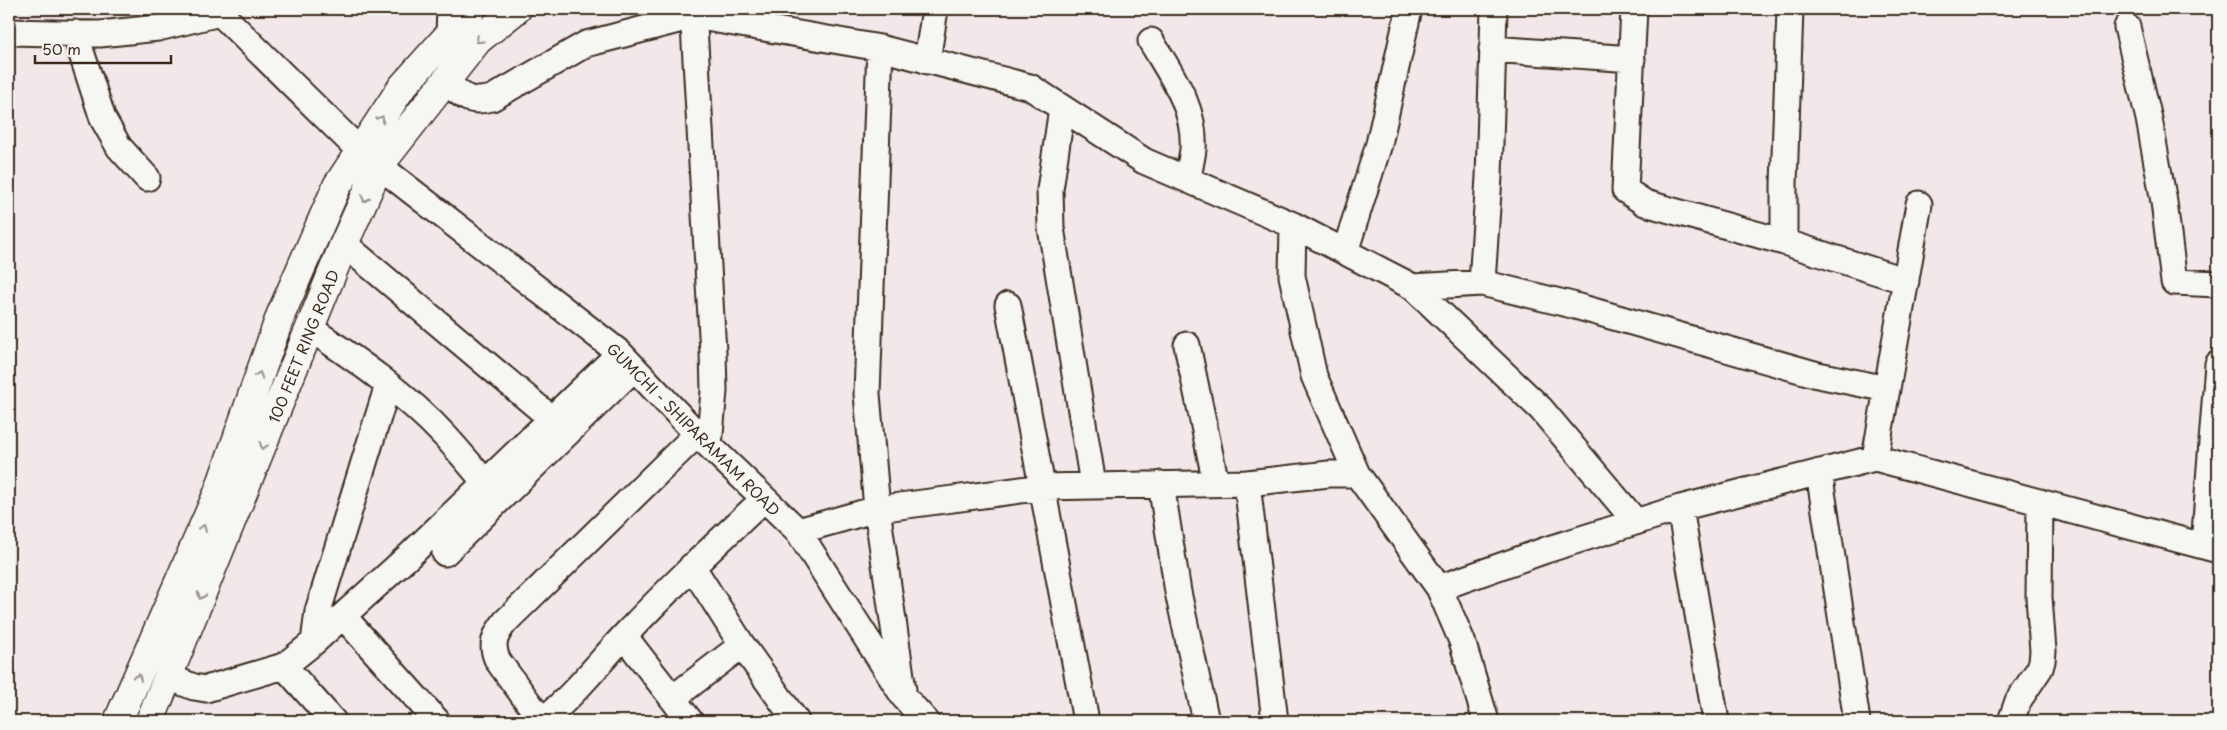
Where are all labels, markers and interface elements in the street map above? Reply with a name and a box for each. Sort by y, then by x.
scale bar [35,32,171,64]
one-way arrow [476,34,485,43]
text: 50 m [42,37,81,60]
one-way arrow [374,115,384,124]
one-way arrow [361,194,372,203]
street label: 100 FEET RING ROAD [262,266,344,426]
street label: GUMCHI - SHIPARAMAM ROAD [602,337,786,521]
one-way arrow [253,372,263,380]
one-way arrow [258,441,269,450]
one-way arrow [196,524,207,533]
one-way arrow [197,592,207,600]
one-way arrow [132,673,142,681]

